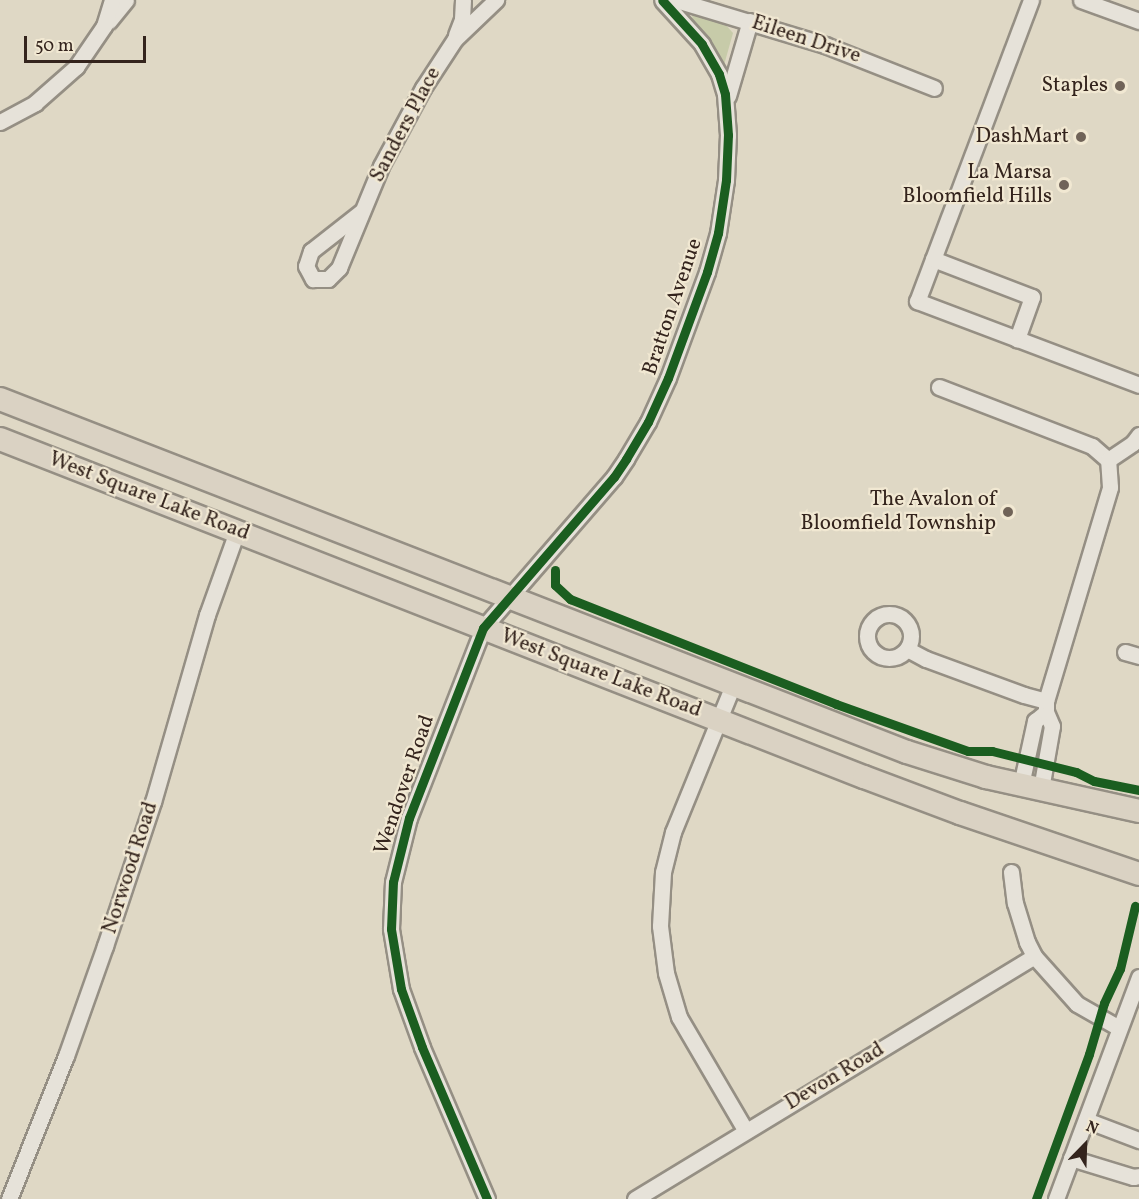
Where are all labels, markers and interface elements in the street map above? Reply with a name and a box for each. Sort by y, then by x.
street label: Eileen Drive [748,11,864,69]
scale bar [27,24,148,62]
text: 50 m [35,34,74,59]
street label: Sanders Place [365,63,447,187]
place label: Staples [1042,73,1108,99]
marker: Staples [1113,79,1127,93]
place label: DashMart [976,124,1069,150]
marker: DashMart [1074,130,1088,144]
place label: La Marsa Bloomfield Hills [903,160,1052,210]
marker: La Marsa Bloomfield Hills [1057,178,1071,192]
street label: Bratton Avenue [638,235,708,379]
street label: West Square Lake Road [45,447,253,547]
place label: The Avalon of Bloomfield Township [800,487,996,537]
marker: The Avalon of Bloomfield Township [1001,505,1015,519]
street label: West Square Lake Road [497,624,705,724]
street label: Wendover Road [369,712,441,858]
street label: Norwood Road [98,799,164,937]
street label: Devon Road [781,1038,889,1116]
north arrow [1055,1115,1115,1175]
text: N [1082,1116,1102,1141]

